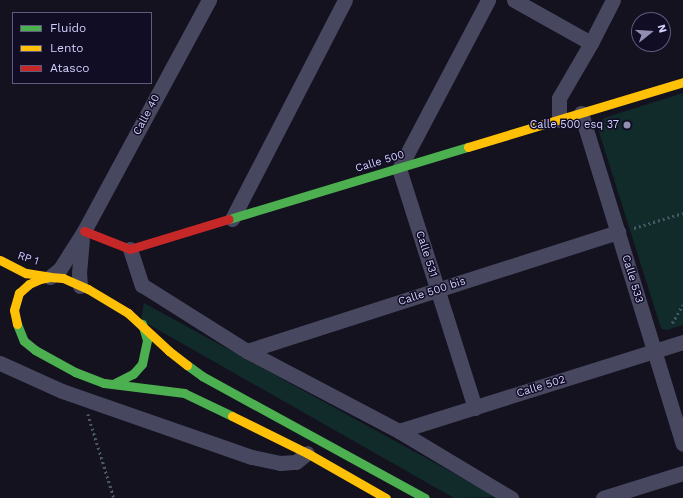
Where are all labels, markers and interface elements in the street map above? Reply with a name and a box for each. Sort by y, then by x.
legend [12,12,152,84]
north arrow [631,12,671,52]
text: Fluido [50,21,86,35]
text: N [655,23,669,34]
text: Lento [50,41,84,55]
text: Atasco [50,61,90,75]
street label: Calle 40 [131,92,163,138]
place label: Calle 500 esq 37 [530,118,619,132]
marker: Calle 500 esq 37 [622,120,632,130]
street label: Calle 500 [354,148,406,176]
street label: Calle 531 [412,229,440,279]
street label: RP 1 [15,249,41,269]
street label: Calle 533 [618,253,646,305]
street label: Calle 500 bis [397,275,467,309]
street label: Calle 502 [515,373,567,401]

